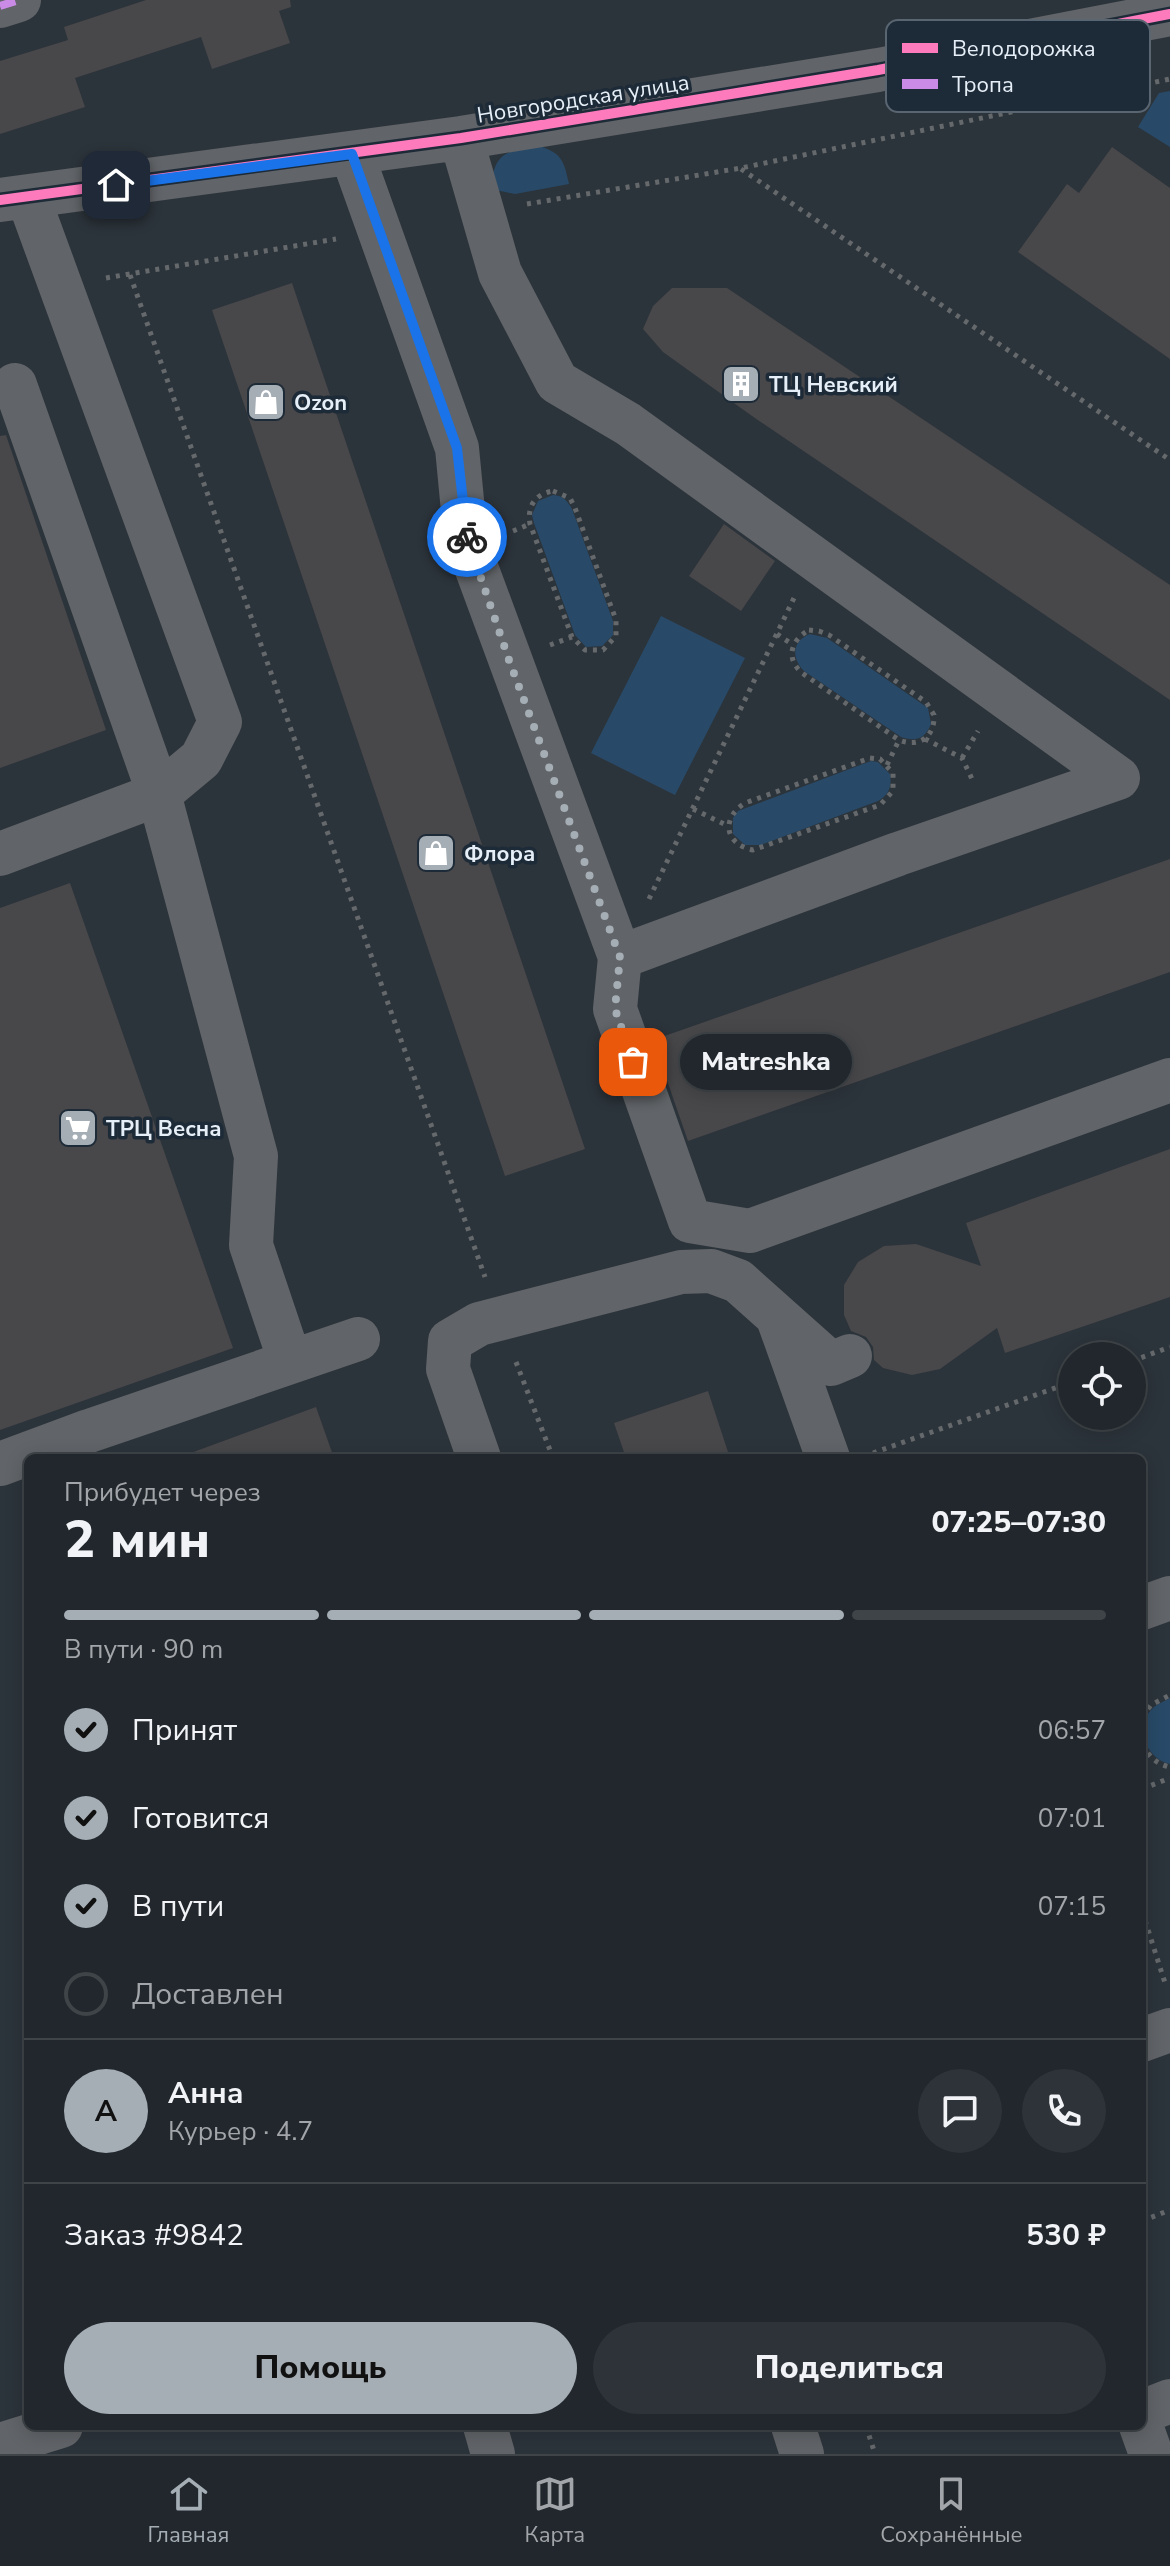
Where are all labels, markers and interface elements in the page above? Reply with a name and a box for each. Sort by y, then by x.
legend [886,20,1150,112]
text: Велодорожка [952,34,1096,64]
street label: Новгородская улица [475,67,691,131]
text: Тропа [952,70,1014,100]
pin [82,151,150,219]
icon: home [94,163,138,207]
building icon: ТЦ Невский [720,363,762,405]
place label: ТЦ Невский [769,370,898,400]
shop icon: Ozon [245,381,287,423]
place label: Ozon [294,388,347,418]
courier [427,497,507,577]
icon: bike [445,515,489,559]
shop icon: Флора [415,832,457,874]
place label: Флора [464,839,535,869]
pin [599,1028,667,1096]
callout: Matreshka [681,1034,853,1090]
icon: bag [611,1040,655,1084]
text: Matreshka [701,1044,831,1079]
supermarket icon: ТРЦ Весна [57,1107,99,1149]
place label: ТРЦ Весна [106,1114,222,1144]
map controls [1058,1342,1146,1430]
button: locate [1058,1342,1146,1430]
text: Прибудет через [64,1475,261,1510]
text: 07:25–07:30 [931,1502,1106,1543]
text: 2 мин [64,1504,210,1575]
text: В пути · 90 m [64,1632,223,1667]
icon: check [64,1708,108,1752]
text: Принят [132,1710,237,1751]
text: 06:57 [1038,1713,1106,1748]
icon: check [64,1796,108,1840]
text: Готовится [132,1798,269,1839]
text: 07:01 [1038,1801,1106,1836]
icon: check [64,1884,108,1928]
text: В пути [132,1886,224,1927]
text: 07:15 [1038,1889,1106,1924]
text: Доставлен [132,1974,284,2015]
button: chat [918,2069,1002,2153]
button: phone [1022,2069,1106,2153]
text: Анна [168,2073,244,2114]
text: А [95,2091,117,2132]
text: Курьер · 4.7 [168,2114,313,2149]
text: Заказ #9842 [64,2215,244,2256]
text: 530 ₽ [1026,2215,1106,2256]
button: Помощь [64,2322,577,2414]
button: Поделиться [593,2322,1106,2414]
tab: Главная [148,2472,229,2550]
tab: Карта [525,2472,585,2550]
tab: Сохранённые [880,2472,1022,2550]

